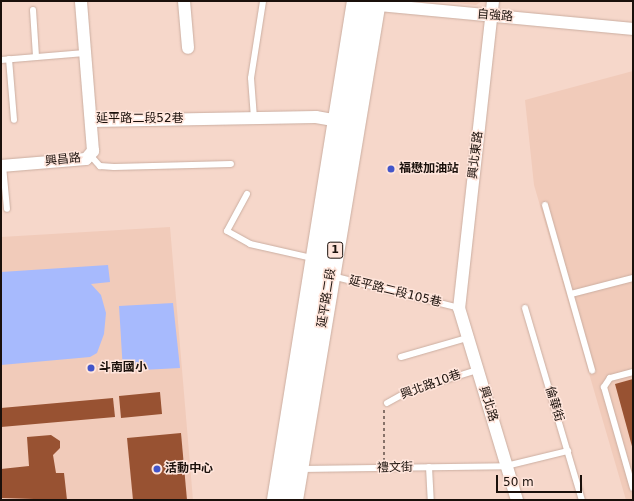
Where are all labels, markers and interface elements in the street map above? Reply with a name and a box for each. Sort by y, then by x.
street label: 自強路 [476,7,514,25]
street label: 延平路二段52巷 [96,112,184,126]
street label: 興北東路 [466,130,486,180]
street label: 興昌路 [44,151,82,169]
place label: 福懋加油站 [399,162,459,176]
marker: 福懋加油站 [386,164,396,174]
road number: 1 [327,241,343,259]
street label: 延平路二段 [315,267,339,329]
street label: 延平路二段105巷 [347,274,443,310]
place label: 斗南國小 [99,361,147,375]
marker: 斗南國小 [86,363,96,373]
street label: 興北路10巷 [399,367,463,403]
street label: 興北路 [476,385,500,423]
street label: 倫華街 [542,385,566,423]
street label: 禮文街 [377,460,413,476]
place label: 活動中心 [165,462,213,476]
marker: 活動中心 [152,464,162,474]
scale bar [498,467,584,493]
text: 50 m [503,475,534,489]

